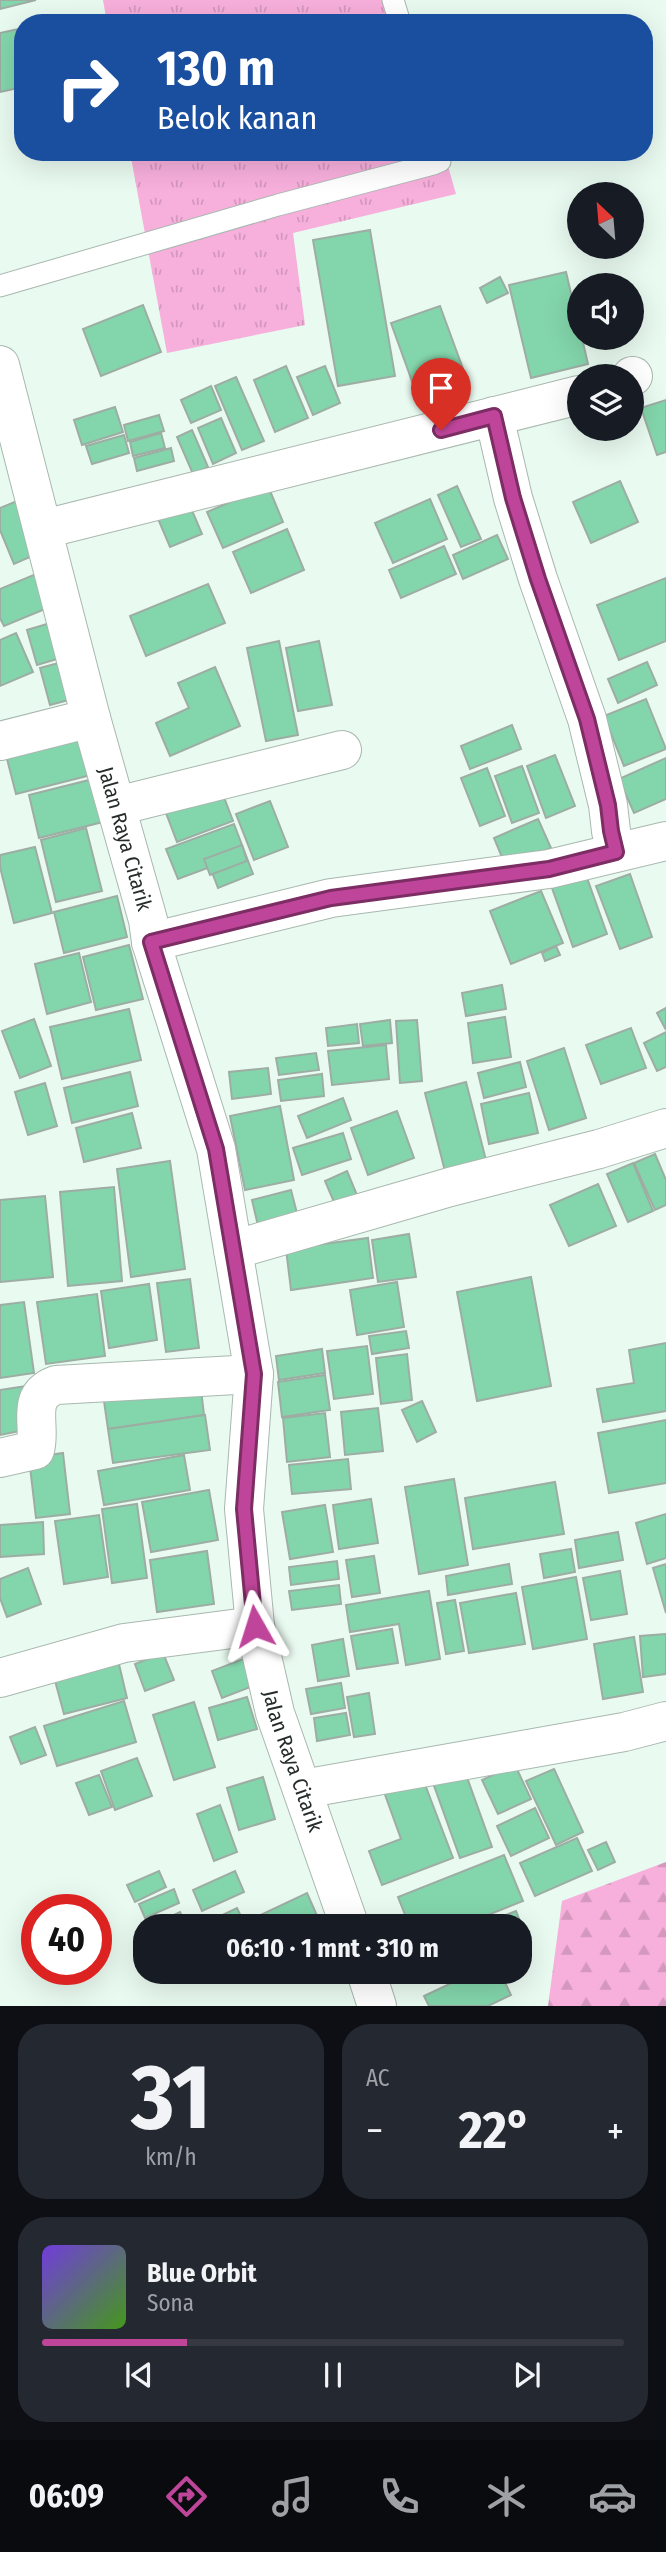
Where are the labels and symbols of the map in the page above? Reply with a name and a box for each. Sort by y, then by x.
north arrow [567,182,644,259]
pin [411,358,471,430]
street label: Jalan Raya Citarik [92,764,158,914]
position arrow [218,1589,292,1663]
street label: Jalan Raya Citarik [257,1687,329,1836]
speed limit sign: 40 [21,1894,112,1985]

